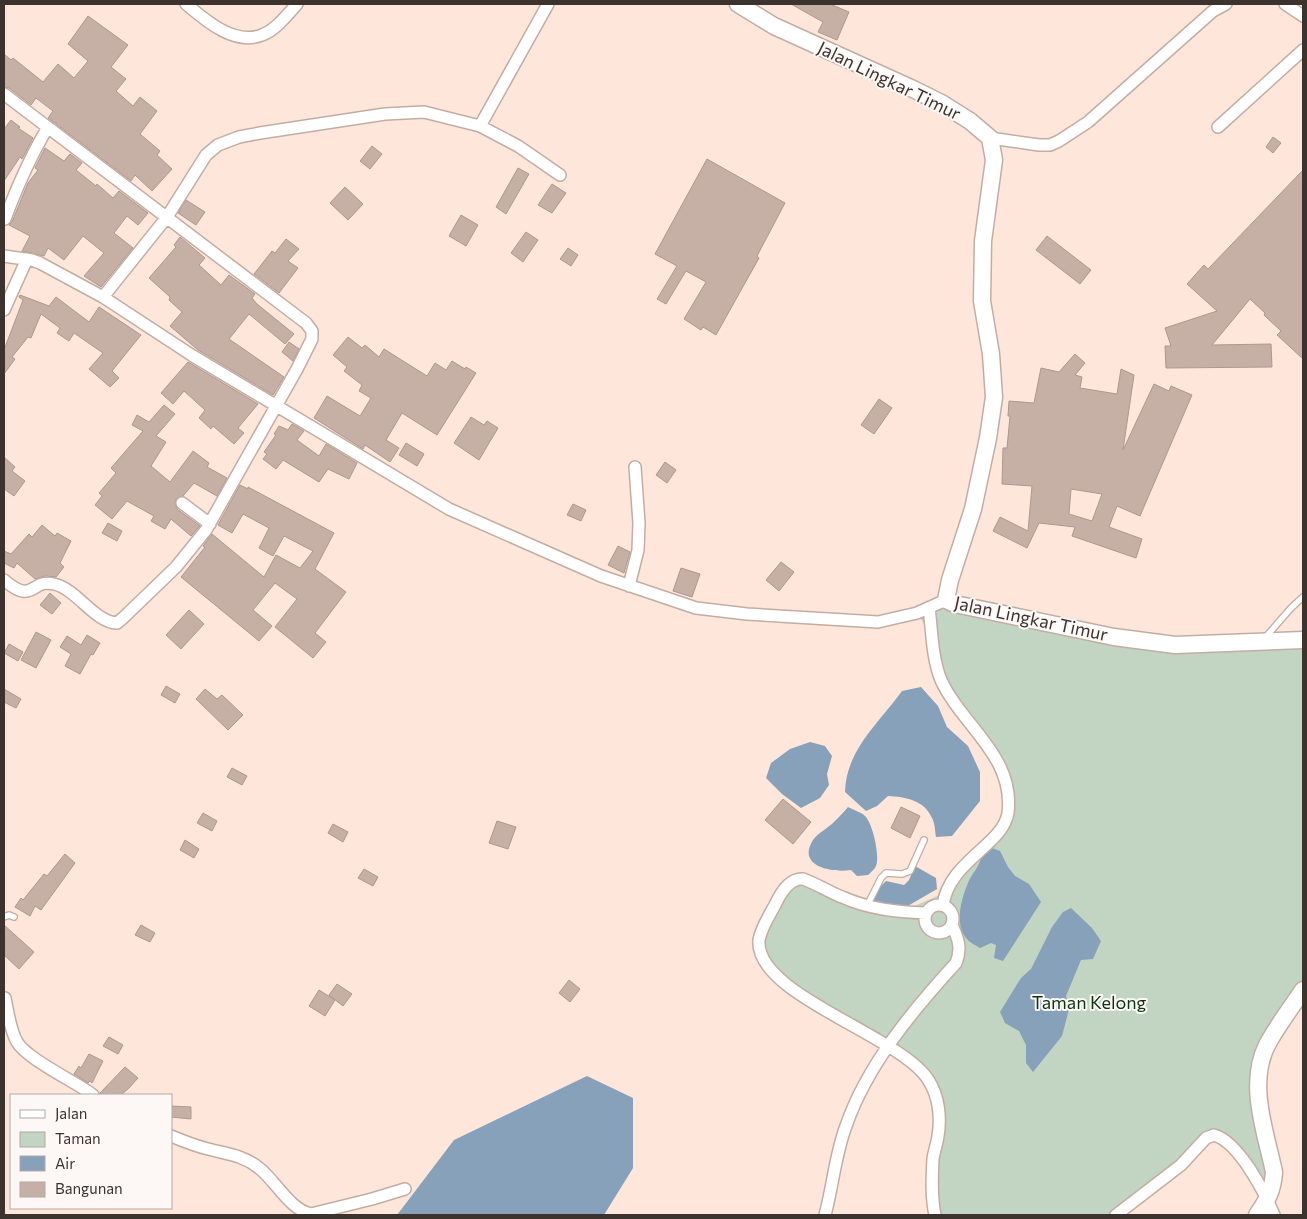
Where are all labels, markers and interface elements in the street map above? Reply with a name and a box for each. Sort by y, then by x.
street label: Jalan Lingkar Timur [814,36,965,124]
street label: Jalan Lingkar Timur [952,591,1110,645]
park label: Taman Kelong [1032,991,1147,1013]
legend [10,1094,172,1209]
text: Jalan [55,1104,87,1122]
text: Taman [55,1129,101,1147]
text: Air [55,1154,75,1172]
text: Bangunan [55,1179,123,1197]

